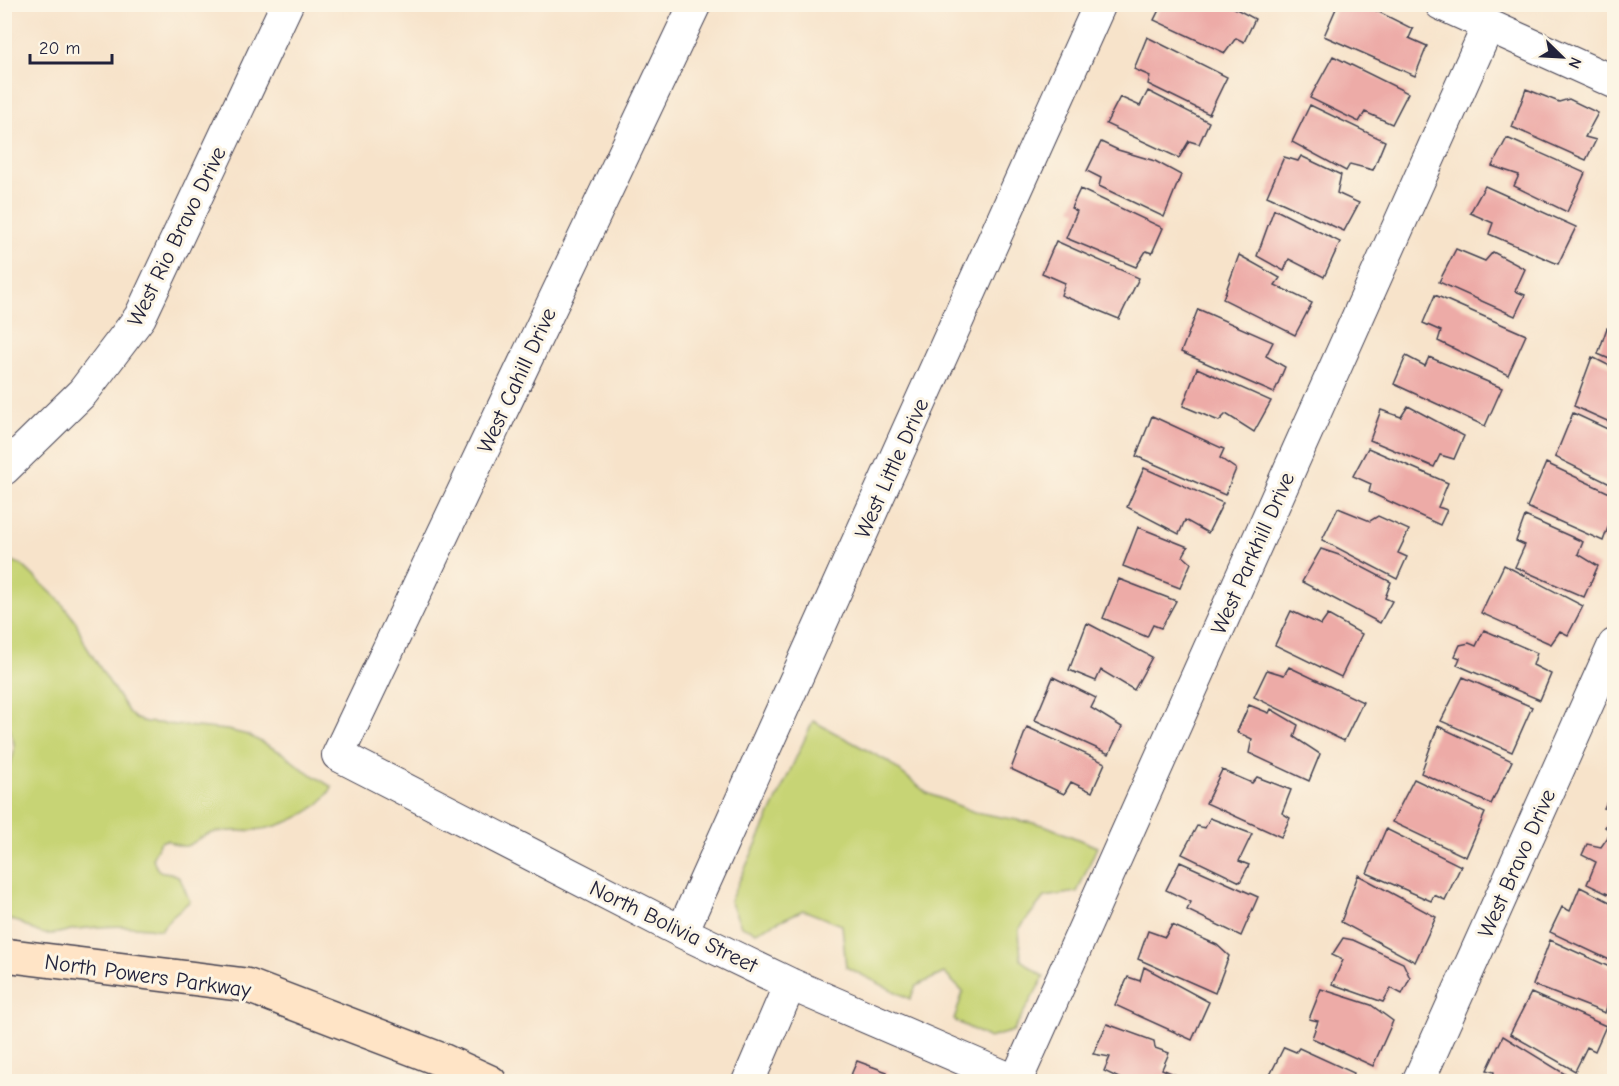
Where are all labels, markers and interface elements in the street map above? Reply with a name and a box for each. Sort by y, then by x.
scale bar [30,27,112,65]
north arrow [1532,27,1592,87]
text: 20 m [39,38,80,59]
text: N [1564,54,1585,71]
street label: West Rio Bravo Drive [122,142,232,331]
street label: West Cahill Drive [472,304,562,457]
street label: West Little Drive [849,394,934,542]
street label: West Parkhill Drive [1206,468,1300,638]
street label: West Bravo Drive [1473,785,1561,942]
street label: North Bolivia Street [585,875,762,979]
street label: North Powers Parkway [43,949,253,1003]

